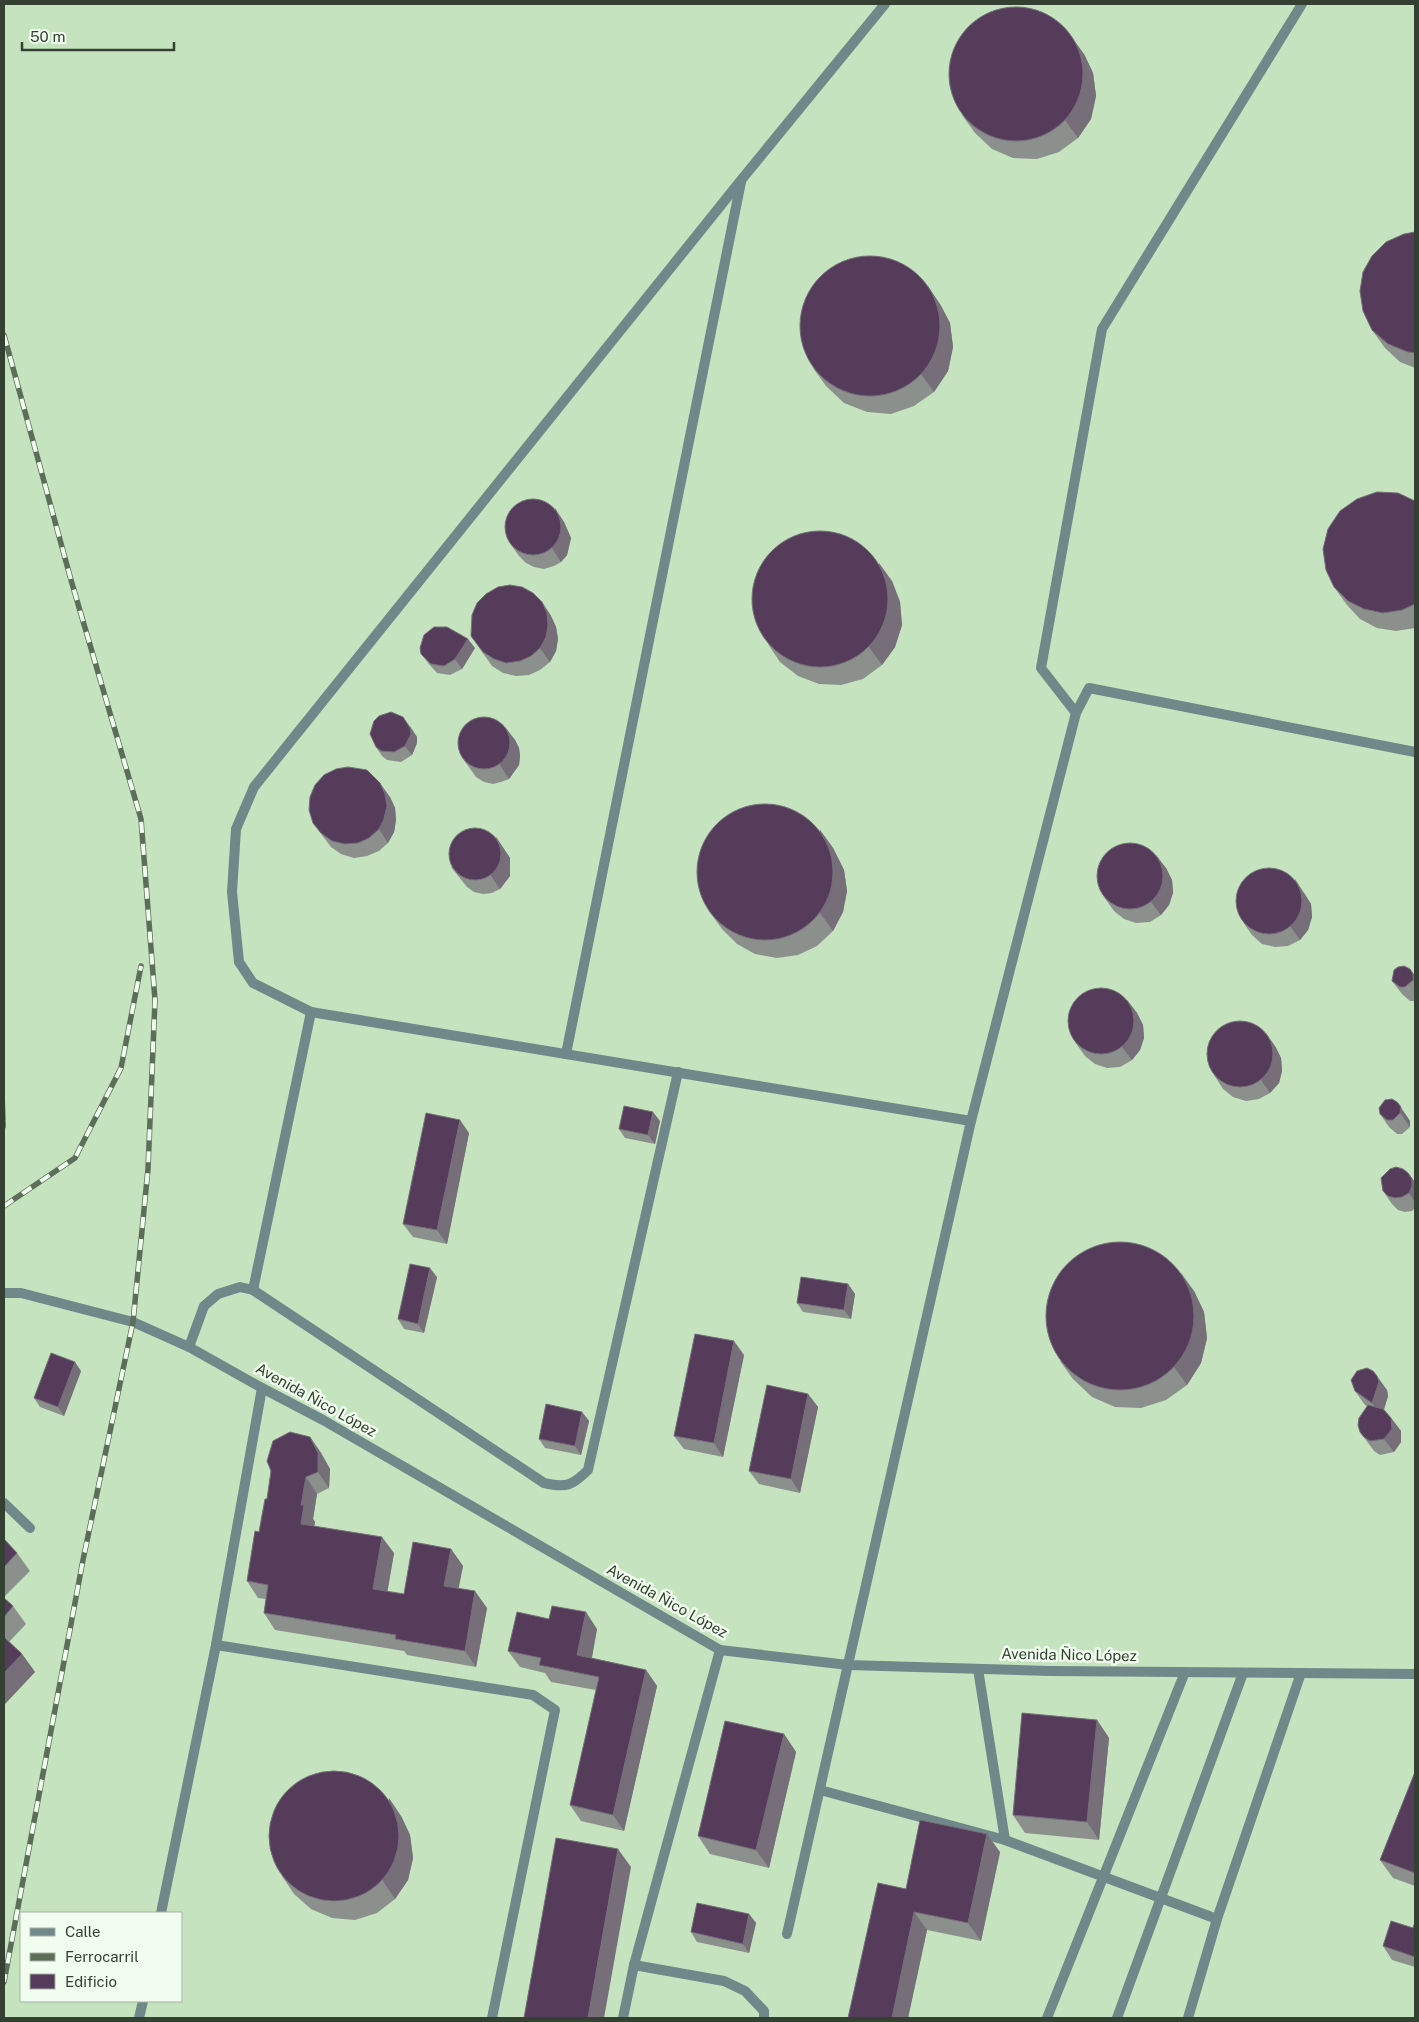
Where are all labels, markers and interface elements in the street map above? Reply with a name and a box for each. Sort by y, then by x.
scale bar [22,20,175,52]
text: 50 m [30,28,65,45]
street label: Avenida Ñico López [253,1359,380,1440]
street label: Avenida Ñico López [604,1560,731,1641]
street label: Avenida Ñico López [1001,1645,1137,1664]
legend [20,1912,182,2002]
text: Calle [65,1923,101,1940]
text: Ferrocarril [65,1948,139,1965]
text: Edificio [65,1973,117,1990]

